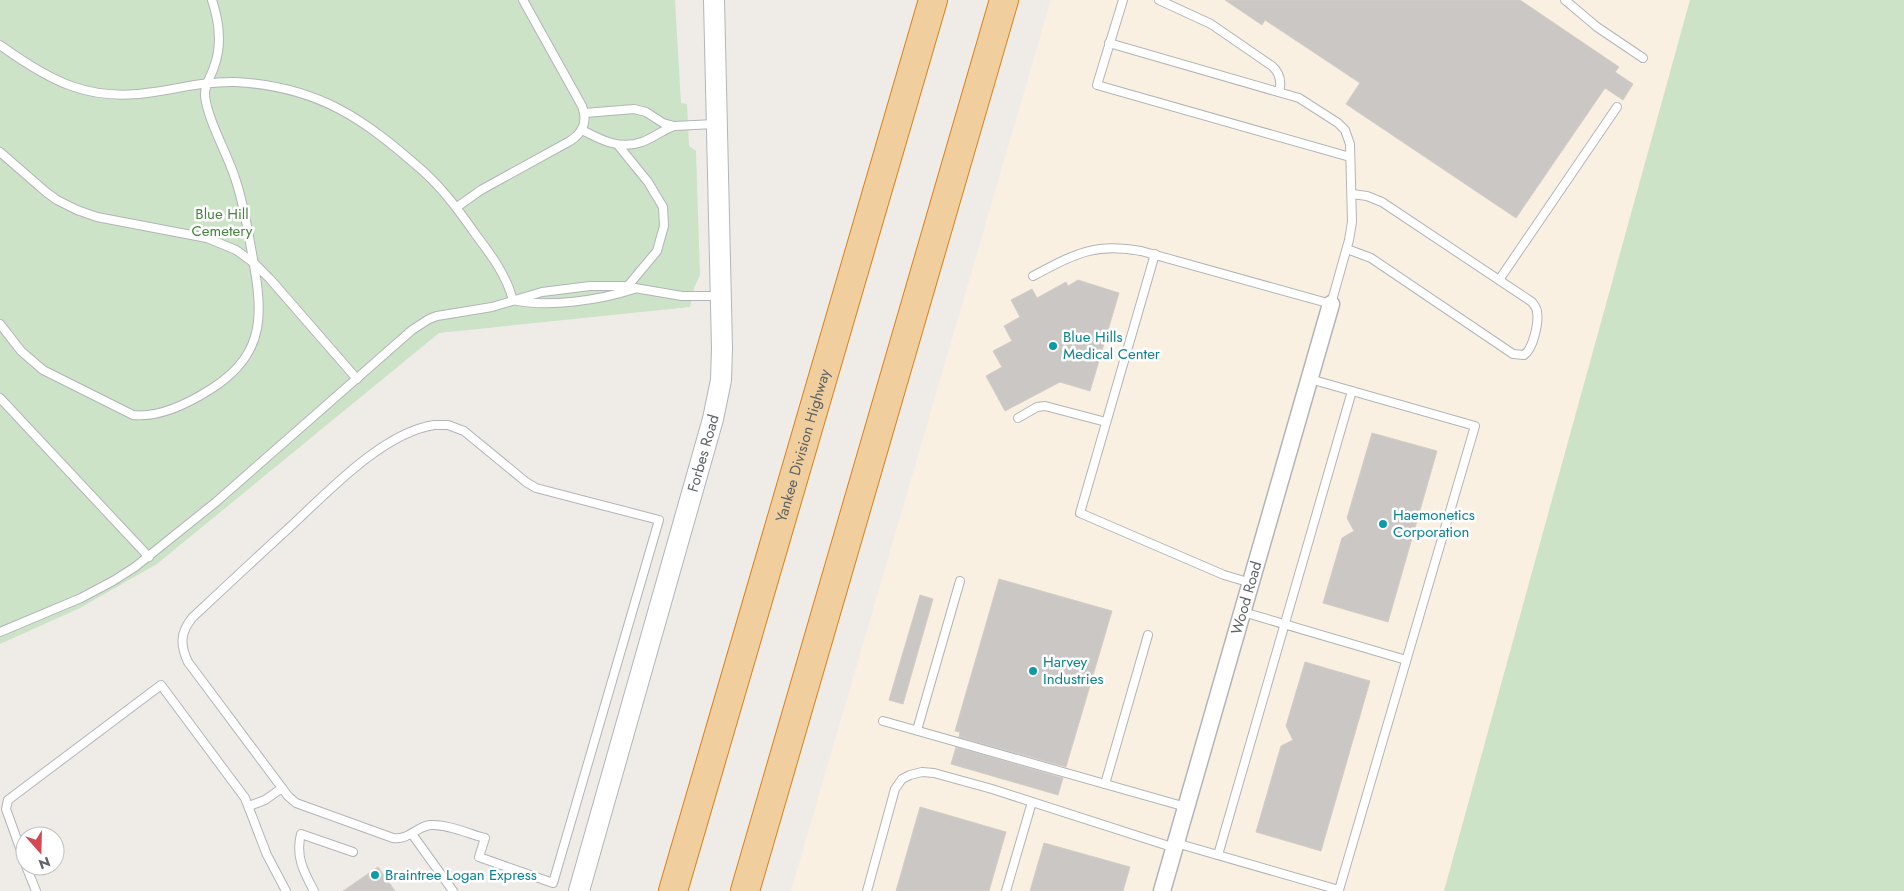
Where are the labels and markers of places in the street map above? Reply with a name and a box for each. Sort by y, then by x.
place label: Blue Hills Medical Center [1063,326,1161,365]
marker: Blue Hills Medical Center [1047,340,1059,352]
place label: Haemonetics Corporation [1393,504,1475,543]
marker: Haemonetics Corporation [1377,518,1389,530]
place label: Harvey Industries [1043,651,1103,690]
marker: Harvey Industries [1027,665,1039,677]
place label: Braintree Logan Express [385,864,537,886]
marker: Braintree Logan Express [369,869,381,881]

